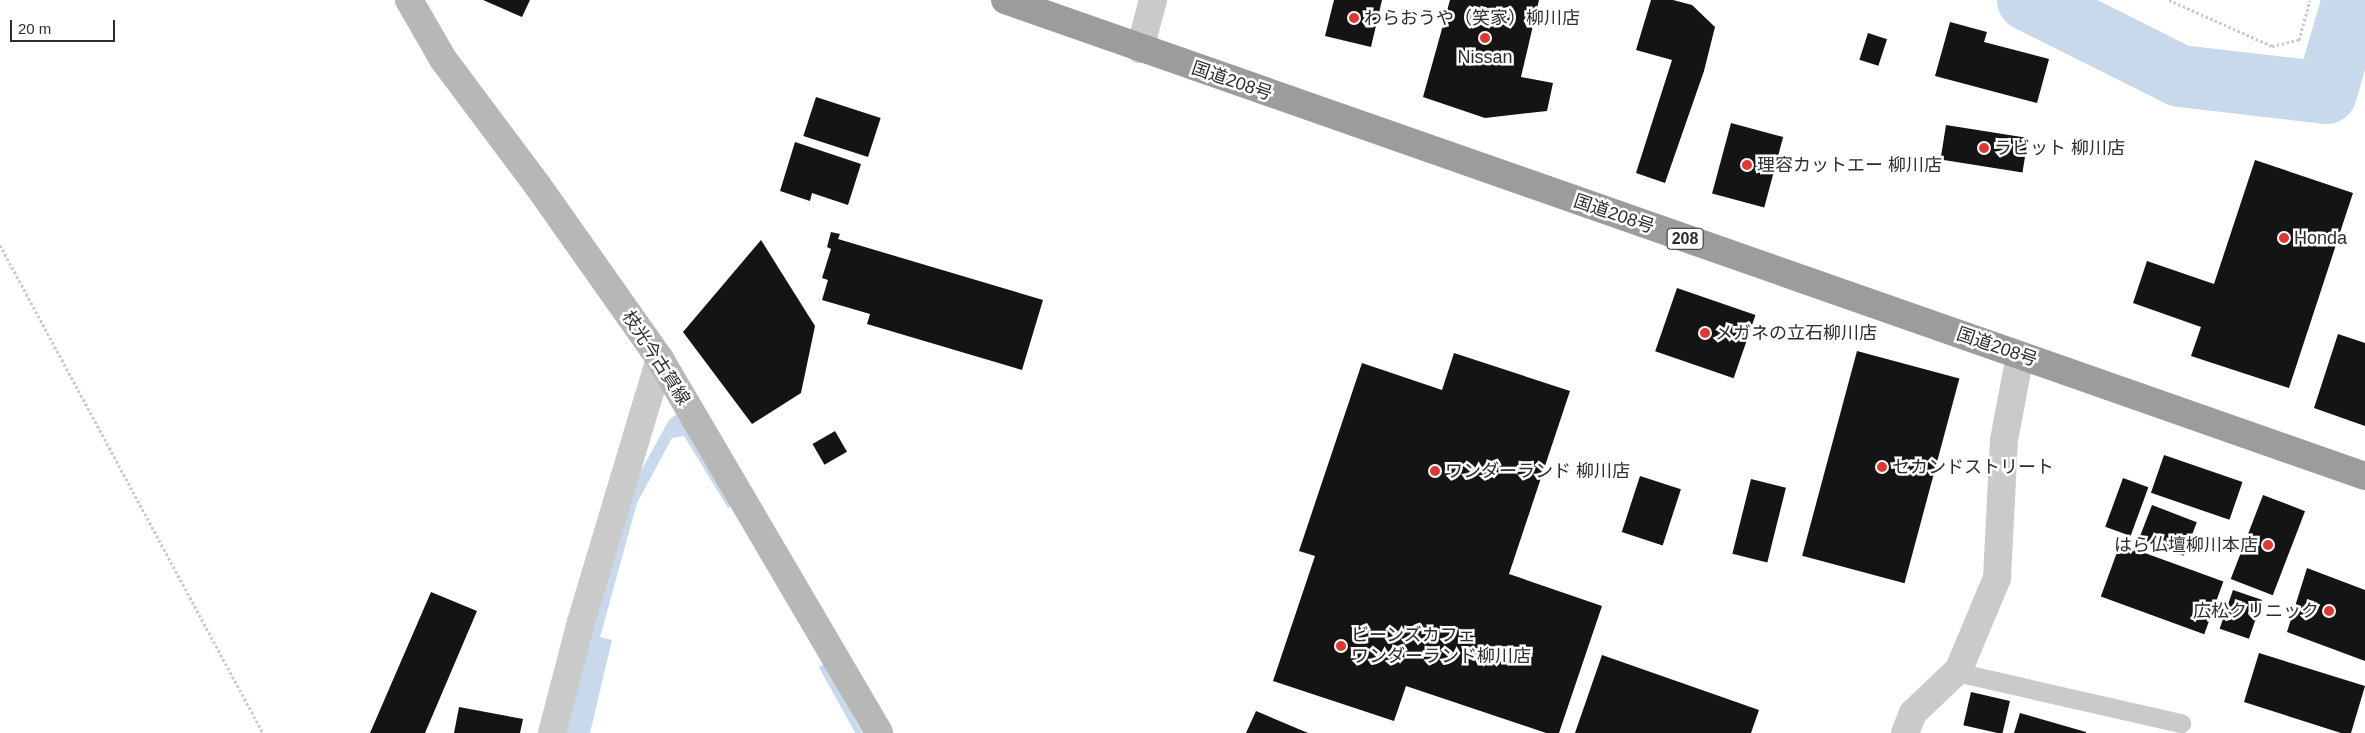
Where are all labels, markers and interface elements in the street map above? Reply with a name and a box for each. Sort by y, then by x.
place label: わらおうや（笑家）柳川店 [1364,7,1580,29]
scale bar [12,10,118,42]
marker: わらおうや（笑家）柳川店 [1348,12,1360,24]
text: 20 m [18,20,51,37]
marker: Nissan [1479,32,1491,44]
place label: Nissan [1457,46,1513,68]
street label: 国道208号 [1189,57,1275,105]
place label: ラビット 柳川店 [1994,137,2125,159]
marker: ラビット 柳川店 [1978,142,1990,154]
place label: 理容カットエー 柳川店 [1757,154,1942,176]
marker: 理容カットエー 柳川店 [1741,159,1753,171]
street label: 国道208号 [1571,190,1657,238]
road number: 208 [1666,225,1704,252]
place label: Honda [2294,227,2347,249]
marker: Honda [2278,232,2290,244]
street label: 枝光今古賀線 [618,307,694,409]
place label: メガネの立石柳川店 [1715,322,1877,344]
street label: 国道208号 [1954,323,2040,371]
marker: メガネの立石柳川店 [1699,327,1711,339]
place label: セカンドストリート [1892,456,2054,478]
place label: ワンダーランド 柳川店 [1445,460,1630,482]
marker: セカンドストリート [1876,461,1888,473]
marker: ワンダーランド 柳川店 [1429,465,1441,477]
place label: はら仏壇柳川本店 [2114,534,2258,556]
marker: はら仏壇柳川本店 [2262,539,2274,551]
place label: 広松クリニック [2193,600,2319,622]
marker: 広松クリニック [2323,605,2335,617]
place label: ビーンズカフェ ワンダーランド柳川店 [1351,625,1531,668]
marker: ビーンズカフェ ワンダーランド柳川店 [1335,640,1347,652]

